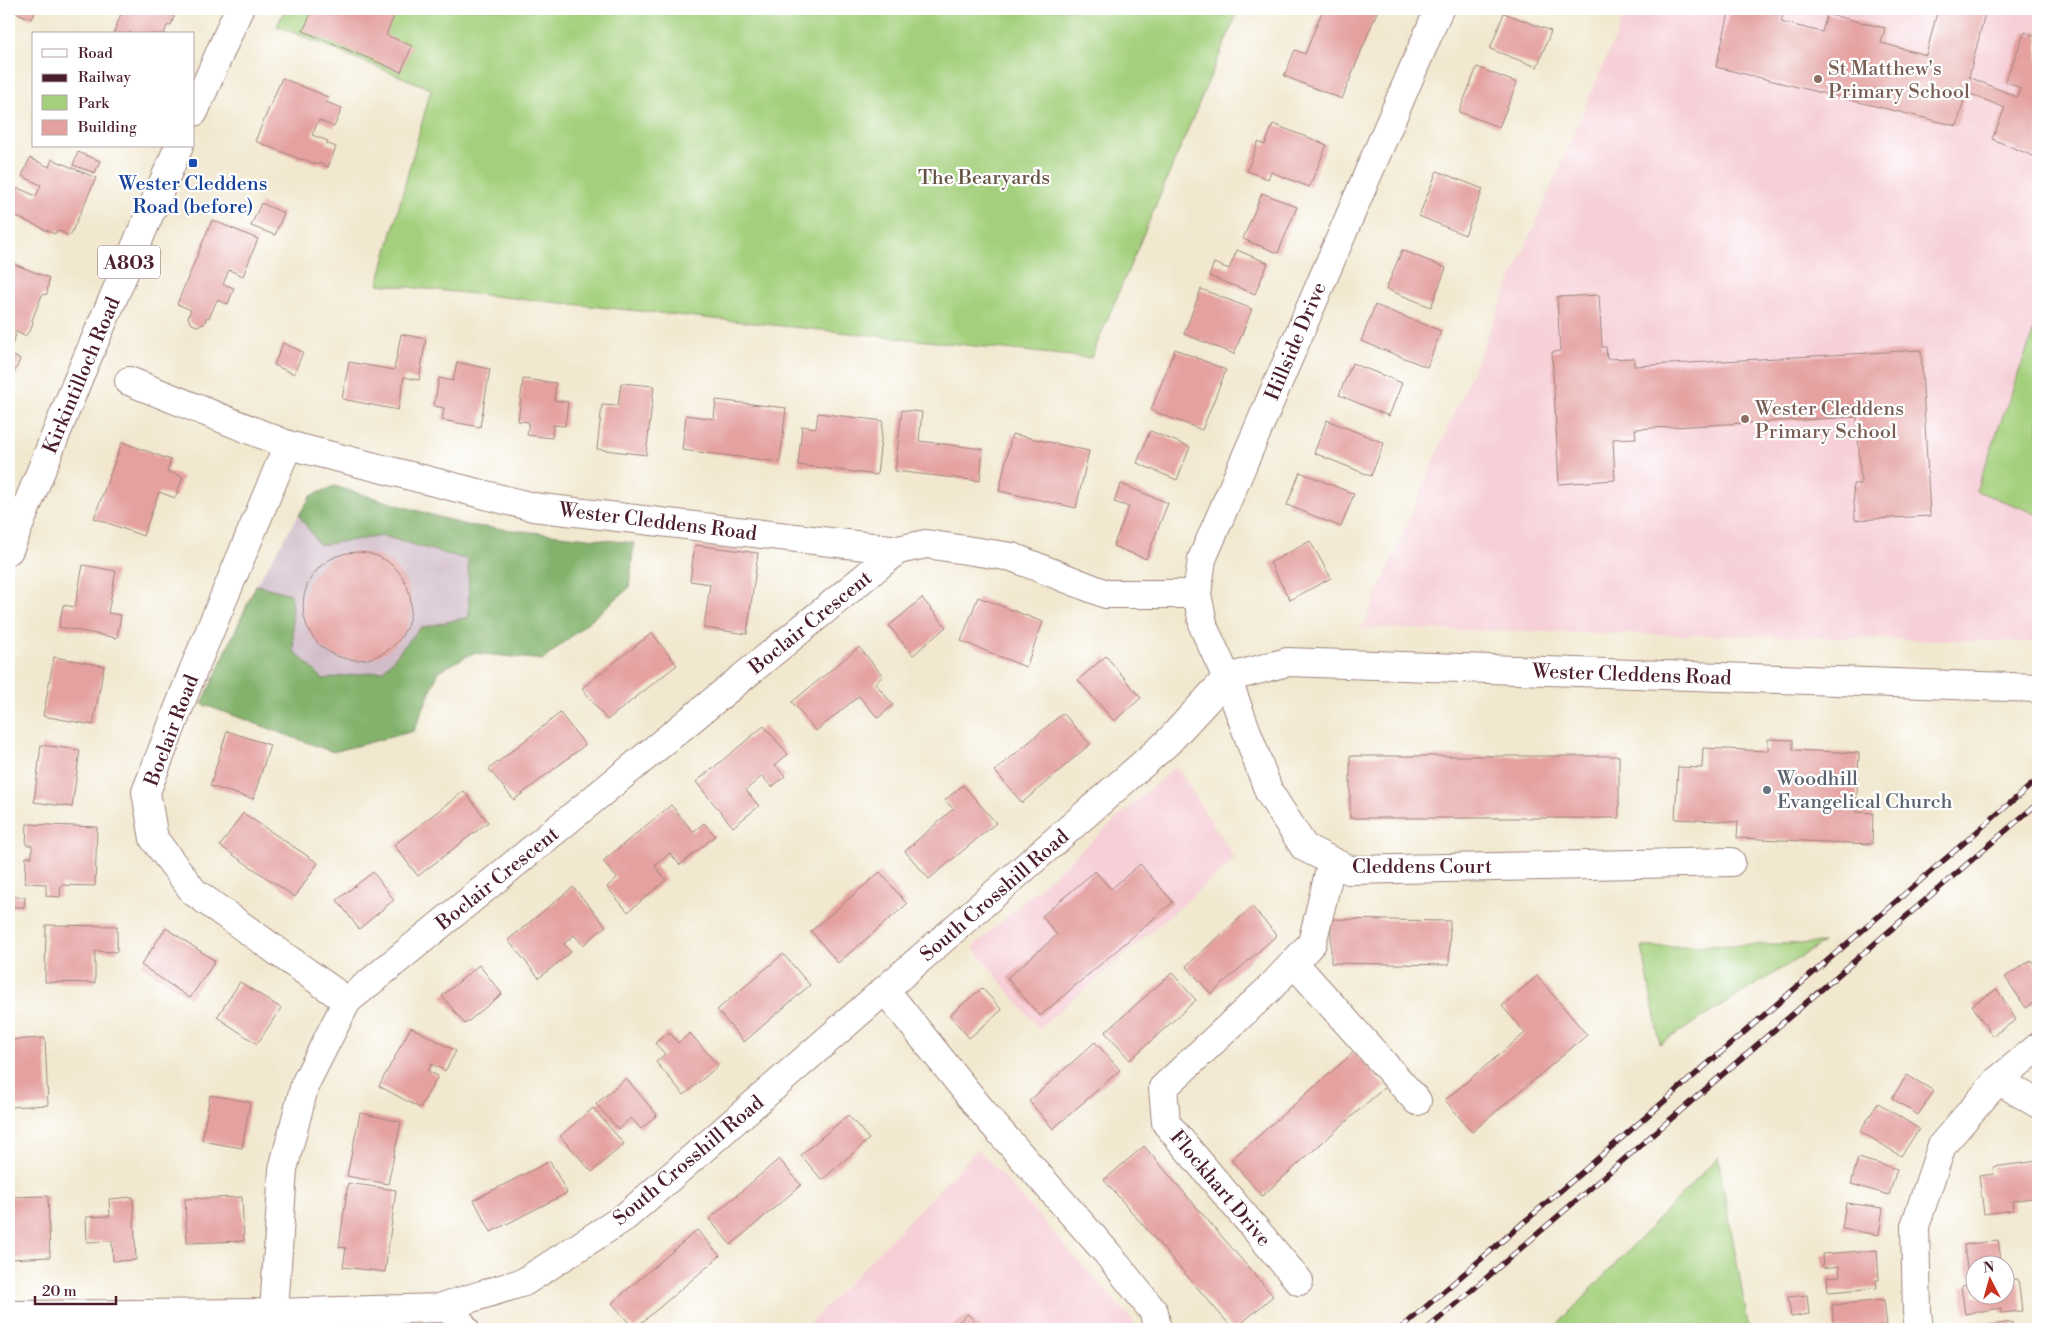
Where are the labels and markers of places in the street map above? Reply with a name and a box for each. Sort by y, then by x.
place label: St Matthew's Primary School [1828,57,1970,105]
marker: St Matthew's Primary School [1812,73,1824,85]
marker: Wester Cleddens Road (before) [187,157,199,169]
place label: Wester Cleddens Road (before) [118,172,267,220]
place label: Wester Cleddens Primary School [1754,397,1904,445]
marker: Wester Cleddens Primary School [1739,413,1751,425]
place label: Woodhill Evangelical Church [1776,767,1952,815]
marker: Woodhill Evangelical Church [1761,784,1773,796]

